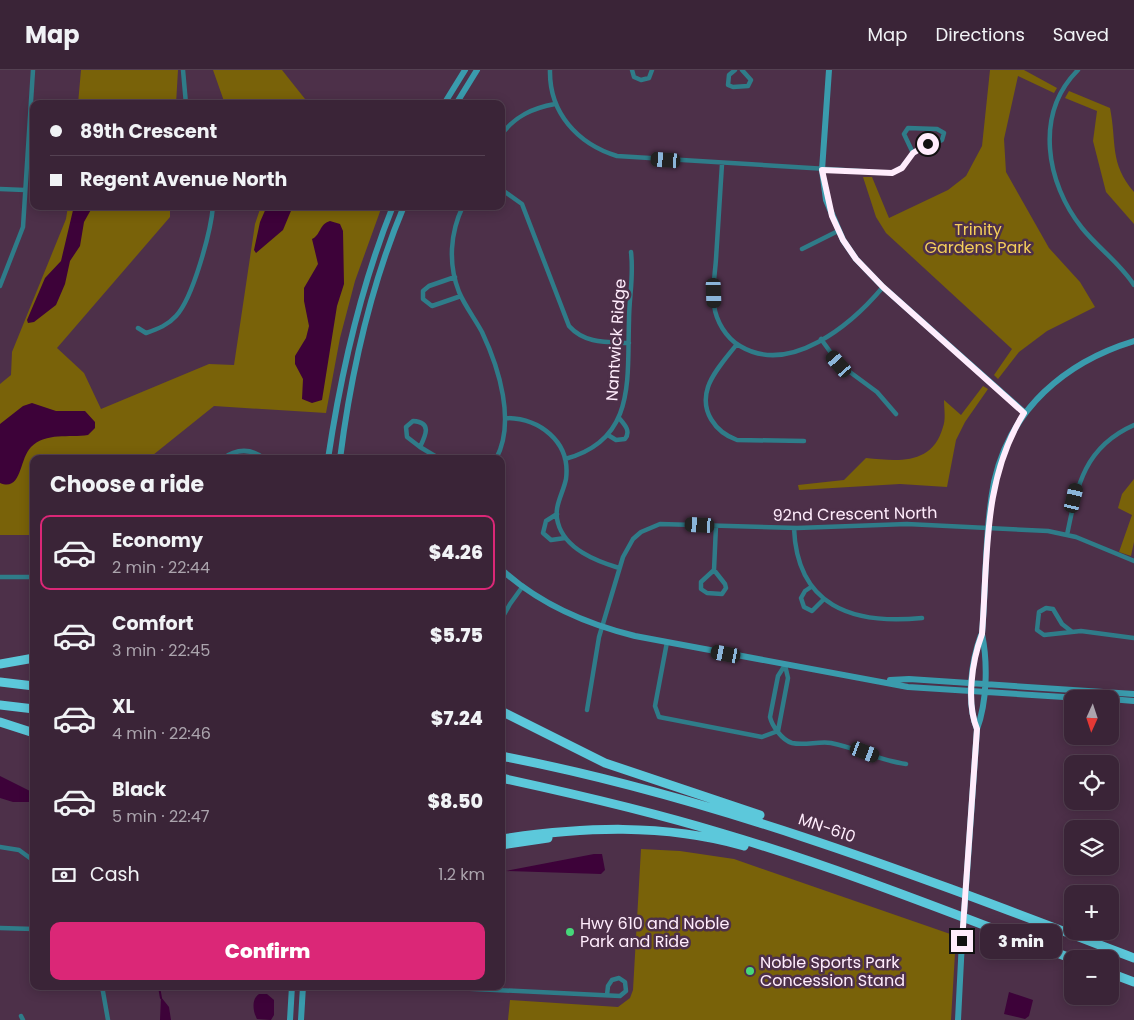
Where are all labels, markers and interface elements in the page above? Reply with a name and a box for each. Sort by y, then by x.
text: Map [25,18,80,51]
text: Map [868,22,907,47]
text: Directions [935,22,1025,47]
text: Saved [1053,22,1109,47]
text: 89th Crescent [80,118,217,145]
route start [917,133,939,155]
car [650,151,681,169]
text: Regent Avenue North [80,166,287,193]
park label: Trinity Gardens Park [924,218,1032,259]
street label: Nantwick Ridge [600,278,632,402]
car [705,278,722,308]
car [823,348,854,380]
text: Choose a ride [50,469,204,500]
car [1063,482,1084,514]
street label: 92nd Crescent North [772,501,938,527]
car [684,517,715,533]
text: Economy [112,527,203,554]
icon: car [52,530,97,575]
text: $4.26 [429,539,483,566]
text: 2 min · 22:44 [112,556,210,579]
text: Comfort [112,610,194,637]
icon: car [52,613,97,658]
text: $5.75 [430,622,483,649]
text: 3 min · 22:45 [112,639,210,662]
car [709,644,742,664]
north arrow [1064,690,1119,745]
map controls [1064,690,1119,1005]
text: XL [112,693,135,720]
icon: car [52,696,97,741]
text: $7.24 [431,705,483,732]
text: 4 min · 22:46 [112,722,211,745]
car [848,740,881,764]
button: locate [1064,755,1119,810]
text: Black [112,776,166,803]
icon: car [52,779,97,824]
text: $8.50 [427,788,483,815]
text: 5 min · 22:47 [112,805,210,828]
street label: MN-610 [795,807,859,849]
button: layers [1064,820,1119,875]
icon: cash [50,861,78,889]
text: Cash [90,861,140,888]
text: 1.2 km [438,863,485,886]
button: + [1064,885,1119,940]
place label: Hwy 610 and Noble Park and Ride [580,912,729,953]
button: Confirm [50,922,485,980]
callout: 3 min [980,924,1062,958]
marker: Hwy 610 and Noble Park and Ride [564,926,576,938]
route end [951,930,973,952]
text: 3 min [998,930,1044,953]
button: − [1064,950,1119,1005]
place label: Noble Sports Park Concession Stand [760,951,905,992]
marker: Noble Sports Park Concession Stand [744,965,756,977]

